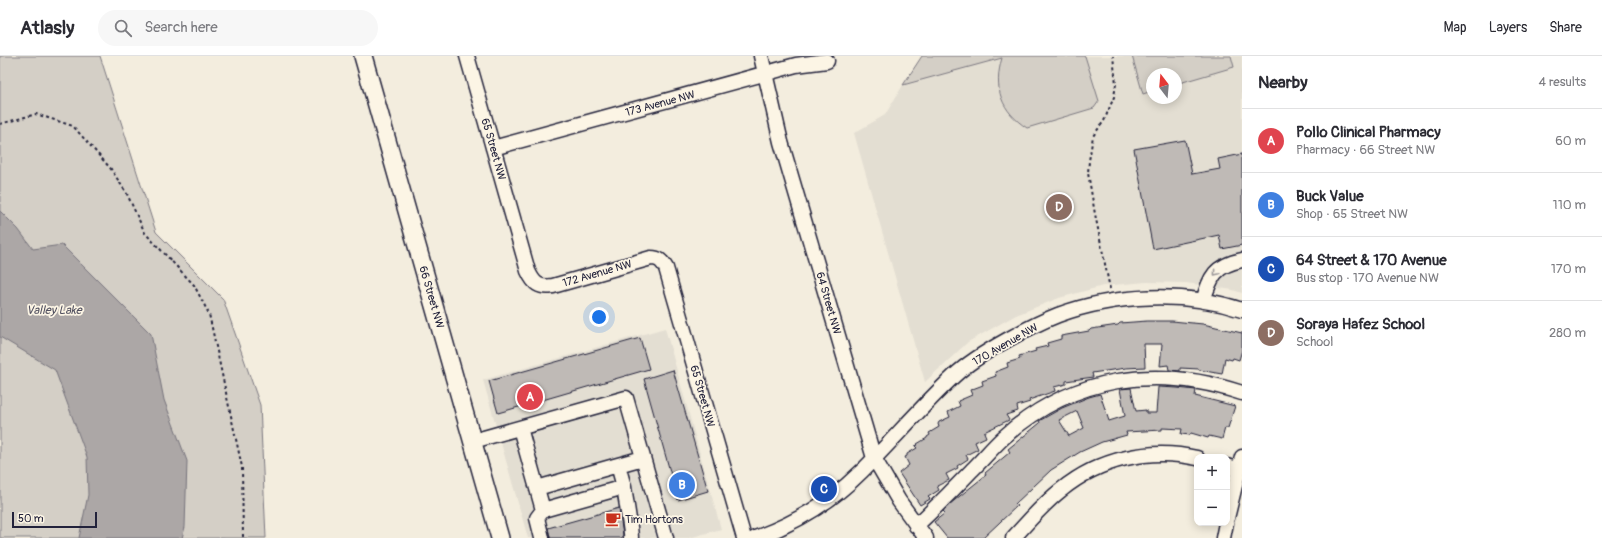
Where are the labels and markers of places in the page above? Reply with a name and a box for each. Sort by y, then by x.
pin: D [1046,192,1072,222]
pin: A [517,382,543,412]
pin: B [669,470,695,500]
pin: C [811,474,837,504]
cafe icon: Tim Hortons [604,510,622,528]
place label: Tim Hortons [625,513,683,526]

